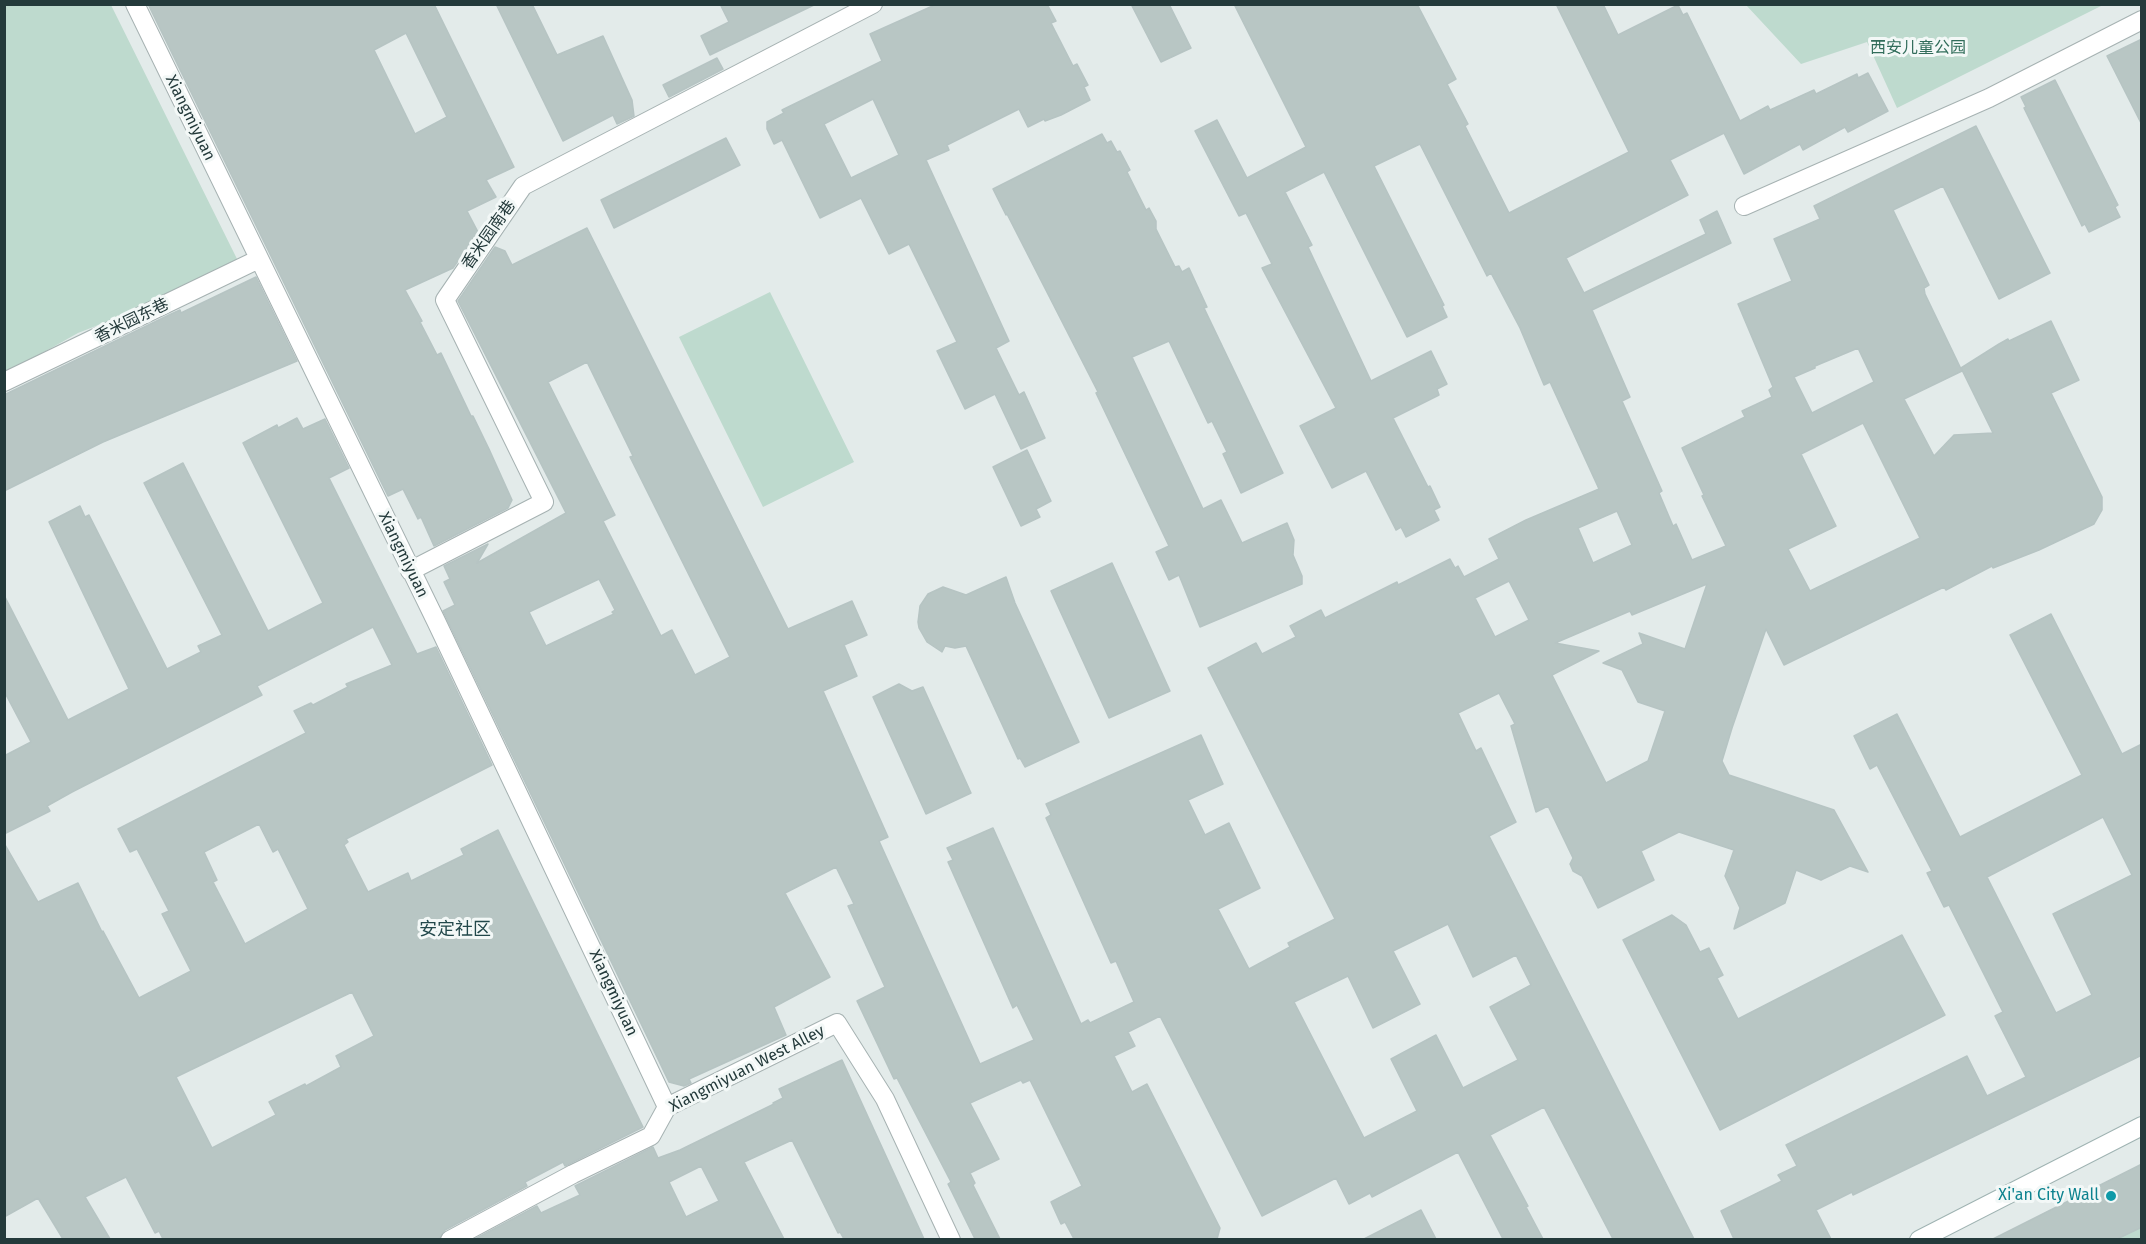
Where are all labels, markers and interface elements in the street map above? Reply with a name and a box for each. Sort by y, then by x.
park label: 西安儿童公园 [1870,39,1966,59]
street label: Xiangmiyuan [161,72,219,164]
street label: 香米园南巷 [458,197,520,273]
street label: 香米园东巷 [92,295,172,347]
street label: Xiangmiyuan [374,509,432,601]
district label: 安定社区 [419,919,491,941]
street label: Xiangmiyuan [585,947,641,1039]
street label: Xiangmiyuan West Alley [666,1022,828,1116]
place label: Xi'an City Wall [1998,1186,2099,1206]
marker: Xi'an City Wall [2104,1189,2118,1203]

